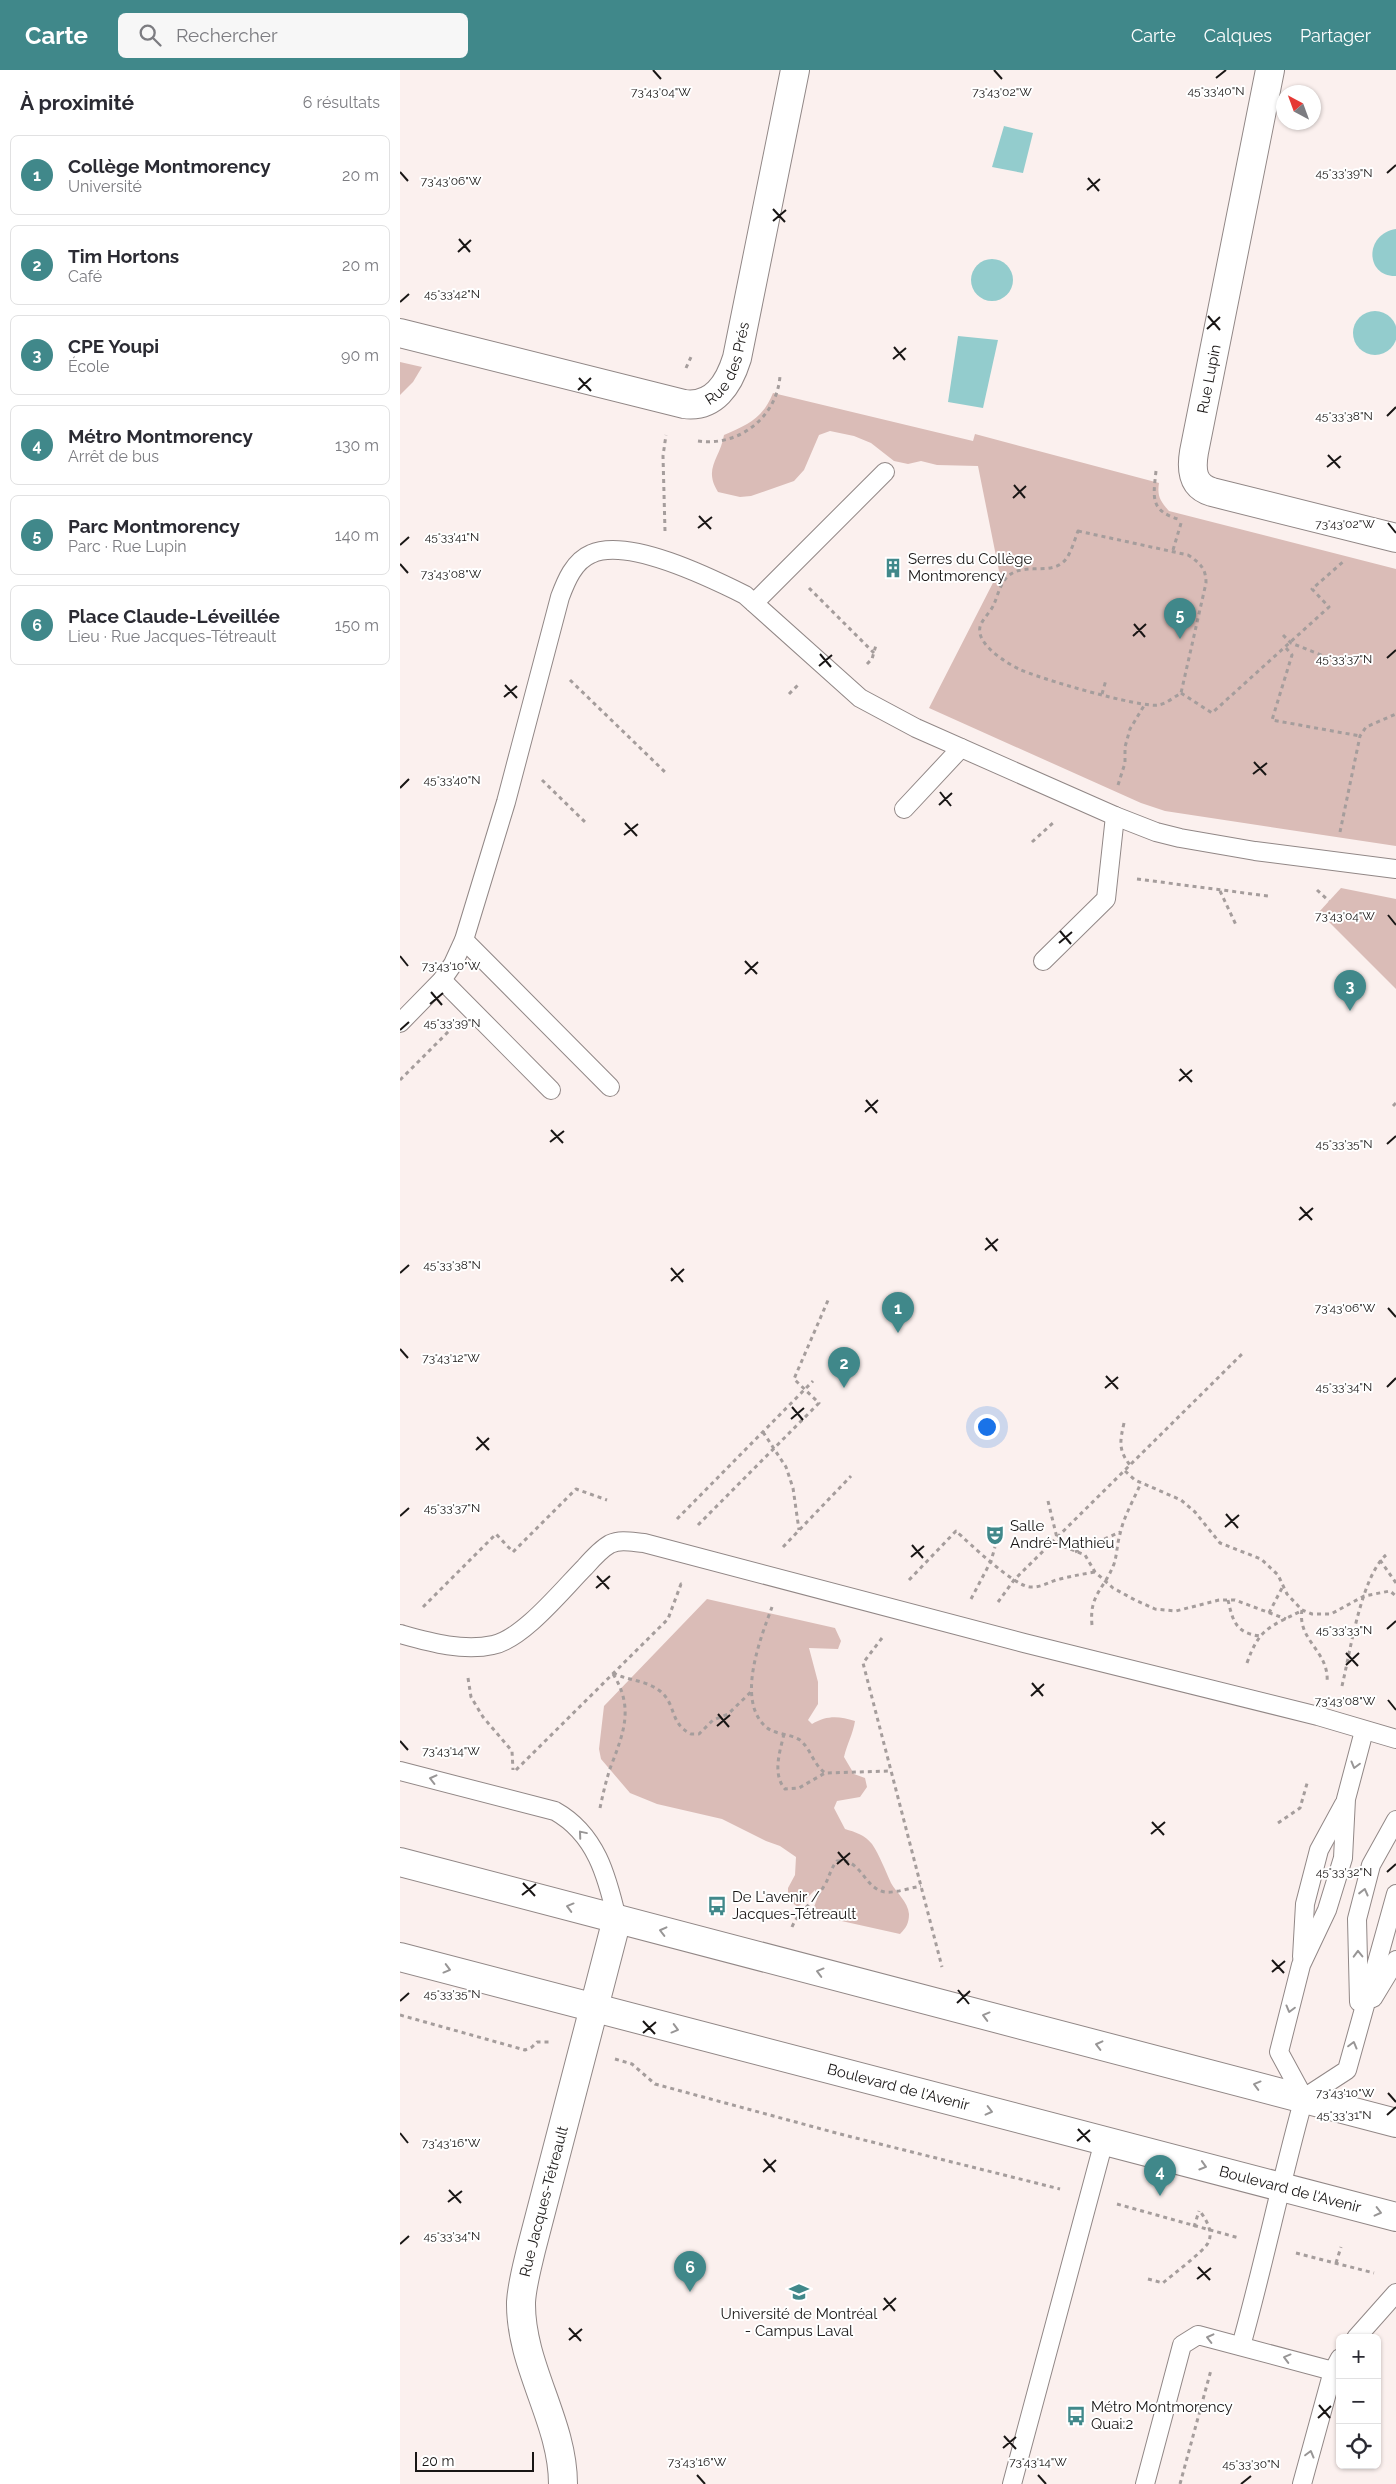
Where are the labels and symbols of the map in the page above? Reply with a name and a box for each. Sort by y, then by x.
text: 45°33'40"N [1188,84,1244,98]
text: 73°43'04"W [631,85,691,99]
text: 73°43'02"W [972,85,1032,99]
north arrow [1276,85,1321,130]
text: 45°33'39"N [1315,166,1373,180]
text: 73°43'06"W [421,174,482,188]
text: 45°33'42"N [424,287,480,301]
street label: Rue des Prés [702,320,753,409]
street label: Rue Lupin [1193,343,1225,415]
text: 45°33'38"N [1315,409,1373,423]
text: 73°43'02"W [1315,517,1375,531]
text: 45°33'41"N [425,530,479,544]
place label: Serres du Collège Montmorency [908,550,1033,585]
building icon: Serres du Collège Montmorency [882,557,904,579]
text: 73°43'08"W [421,567,482,581]
pin: 5 [1164,598,1196,639]
text: 45°33'37"N [1316,652,1372,666]
text: 45°33'40"N [424,773,480,787]
text: 73°43'04"W [1315,909,1375,923]
text: 73°43'10"W [422,959,481,973]
pin: 3 [1334,970,1366,1011]
text: 45°33'39"N [423,1016,481,1030]
text: 45°33'35"N [1316,1137,1372,1151]
text: 45°33'38"N [423,1258,481,1272]
pin: 1 [882,1292,914,1333]
text: 73°43'06"W [1315,1301,1376,1315]
pin: 2 [828,1347,860,1388]
text: 73°43'12"W [422,1351,480,1365]
text: 45°33'34"N [1316,1380,1372,1394]
your location [974,1414,1000,1440]
text: 45°33'37"N [424,1501,480,1515]
place label: Salle André-Mathieu [1010,1517,1114,1552]
theatre icon: Salle André-Mathieu [984,1524,1006,1546]
text: 45°33'33"N [1316,1623,1372,1637]
text: 73°43'08"W [1315,1694,1376,1708]
text: 73°43'14"W [422,1744,480,1758]
one-way arrow [1350,1760,1361,1769]
one-way arrow [428,1774,437,1785]
one-way arrow [580,1831,588,1840]
text: 45°33'32"N [1316,1865,1372,1879]
place label: De L'avenir / Jacques-Tétreault [732,1888,856,1923]
one-way arrow [1358,1888,1369,1897]
bus stop icon: De L'avenir / Jacques-Tétreault [706,1895,728,1917]
one-way arrow [566,1902,575,1913]
one-way arrow [660,1926,668,1936]
one-way arrow [1353,1950,1363,1958]
one-way arrow [443,1963,452,1974]
one-way arrow [817,1967,825,1977]
text: 45°33'35"N [424,1987,480,2001]
one-way arrow [1285,2004,1296,2013]
one-way arrow [982,2011,991,2022]
one-way arrow [671,2023,680,2034]
one-way arrow [1095,2040,1104,2051]
one-way arrow [1347,2041,1358,2050]
street label: Boulevard de l'Avenir [825,2060,972,2114]
one-way arrow [1253,2081,1261,2091]
text: 73°43'10"W [1316,2086,1375,2100]
one-way arrow [984,2105,992,2115]
text: 45°33'31"N [1316,2108,1372,2122]
street label: Rue Jacques-Tétreault [516,2124,572,2279]
text: 73°43'16"W [422,2136,481,2150]
pin: 4 [1144,2155,1176,2196]
one-way arrow [1198,2161,1207,2171]
street label: Boulevard de l'Avenir [1217,2162,1364,2217]
one-way arrow [1373,2207,1381,2217]
text: 45°33'34"N [424,2229,480,2243]
pin: 6 [674,2251,706,2292]
school or university icon: Université de Montréal - Campus Laval [788,2281,810,2303]
place label: Université de Montréal - Campus Laval [721,2305,878,2340]
one-way arrow [1206,2333,1215,2344]
one-way arrow [1283,2354,1292,2364]
place label: Métro Montmorency Quai:2 [1091,2398,1233,2433]
bus stop icon: Métro Montmorency Quai:2 [1065,2405,1087,2427]
scale bar [415,2449,534,2472]
one-way arrow [1304,2449,1315,2458]
text: 73°43'16"W [668,2455,727,2469]
text: 73°43'14"W [1009,2455,1067,2469]
text: 45°33'30"N [1222,2457,1280,2471]

